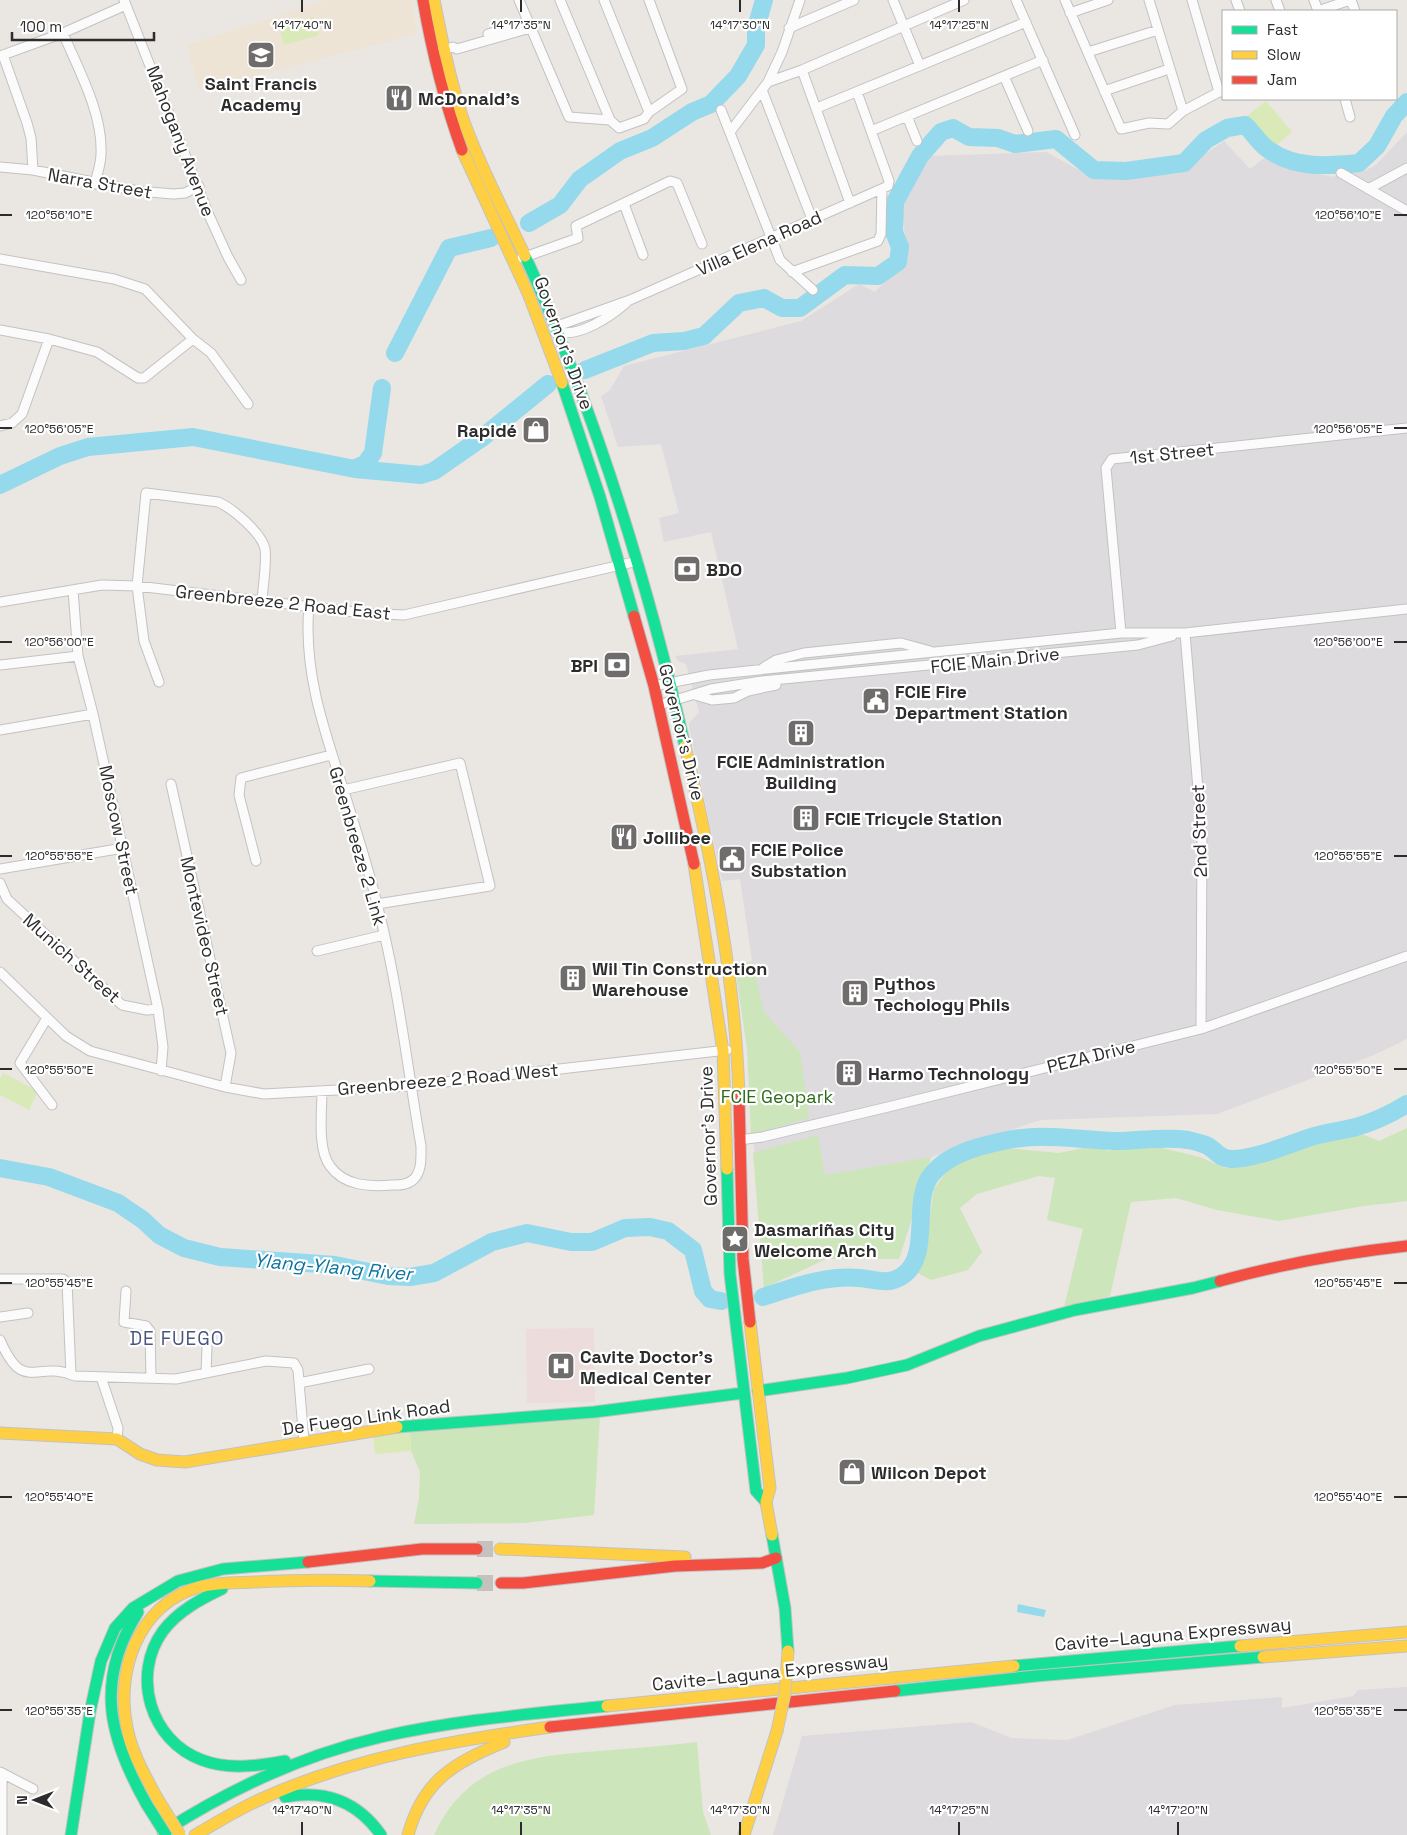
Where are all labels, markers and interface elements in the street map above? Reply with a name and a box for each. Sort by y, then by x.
scale bar [12,10,155,42]
legend [1222,10,1397,100]
text: 100 m [20,17,62,36]
text: 14°17'40"N [272,17,332,33]
text: 14°17'35"N [491,17,551,33]
text: 14°17'30"N [710,17,770,33]
text: 14°17'25"N [929,17,989,33]
text: Fast [1267,20,1298,39]
school or university icon: Saint Francis Academy [246,40,276,70]
text: Slow [1267,45,1301,64]
street label: Mahogany Avenue [142,62,220,220]
text: Jam [1267,70,1297,89]
place label: Saint Francis Academy [205,72,317,116]
restaurant icon: McDonald's [384,83,414,113]
place label: McDonald's [418,87,520,110]
street label: Narra Street [46,163,154,203]
street label: Villa Elena Road [693,205,825,281]
text: 120°56'10"E [26,207,93,223]
text: 120°56'10"E [1315,207,1382,223]
street label: Governor's Drive [529,273,599,413]
shop icon: Rapidé [521,415,551,445]
place label: Rapidé [457,419,517,442]
text: 120°56'05"E [25,421,94,437]
text: 120°56'05"E [1314,421,1383,437]
street label: 1st Street [1129,437,1215,469]
bank icon: BDO [672,554,702,584]
place label: BDO [706,558,742,581]
street label: Greenbreeze 2 Road East [174,579,392,625]
text: 120°56'00"E [24,634,94,650]
text: 120°56'00"E [1313,634,1383,650]
street label: FCIE Main Drive [929,642,1061,678]
bank icon: BPI [602,650,632,680]
place label: BPI [570,654,598,677]
street label: Governor's Drive [654,661,710,803]
place label: FCIE Fire Department Station [895,680,1068,724]
public building icon: FCIE Fire Department Station [861,686,891,716]
building icon: FCIE Administration Building [786,718,816,748]
place label: FCIE Administration Building [717,750,885,794]
street label: Moscow Street [94,763,144,897]
street label: Greenbreeze 2 Link [324,764,392,929]
street label: 2nd Street [1186,784,1212,878]
building icon: FCIE Tricycle Station [791,803,821,833]
place label: FCIE Tricycle Station [825,807,1002,830]
restaurant icon: Jollibee [609,822,639,852]
place label: Jollibee [643,826,711,849]
place label: FCIE Police Substation [751,838,847,882]
public building icon: FCIE Police Substation [717,844,747,874]
text: 120°55'55"E [25,848,93,864]
text: 120°55'55"E [1314,848,1382,864]
street label: Montevideo Street [175,854,235,1018]
street label: Munich Street [18,908,126,1008]
place label: Wil Tin Construction Warehouse [592,957,767,1001]
building icon: Wil Tin Construction Warehouse [558,963,588,993]
place label: Pythos Techology Phils [874,972,1010,1016]
building icon: Pythos Techology Phils [840,978,870,1008]
street label: PEZA Drive [1044,1034,1138,1078]
street label: Greenbreeze 2 Road West [336,1058,560,1100]
building icon: Harmo Technology [834,1058,864,1088]
text: 120°55'50"E [25,1062,94,1078]
place label: Harmo Technology [868,1062,1029,1085]
text: 120°55'50"E [1314,1062,1383,1078]
street label: Governor's Drive [694,1066,722,1206]
park label: FCIE Geopark [721,1085,833,1108]
place label: Dasmariñas City Welcome Arch [754,1218,895,1262]
place icon: Dasmariñas City Welcome Arch [720,1224,750,1254]
water label: Ylang-Ylang River [253,1248,415,1287]
text: 120°55'45"E [25,1275,93,1291]
text: 120°55'45"E [1314,1275,1382,1291]
district label: DE FUEGO [129,1326,225,1351]
place label: Cavite Doctor's Medical Center [580,1345,713,1389]
hospital icon: Cavite Doctor's Medical Center [546,1351,576,1381]
street label: De Fuego Link Road [280,1394,452,1440]
shop icon: Wilcon Depot [837,1457,867,1487]
place label: Wilcon Depot [871,1461,987,1484]
text: 120°55'40"E [25,1489,93,1505]
text: 120°55'40"E [1314,1489,1382,1505]
street label: Cavite–Laguna Expressway [1054,1612,1292,1656]
street label: Cavite–Laguna Expressway [651,1648,889,1696]
text: 120°55'35"E [25,1703,93,1719]
text: 120°55'35"E [1314,1703,1382,1719]
north arrow [10,1775,60,1825]
text: N [13,1795,31,1805]
text: 14°17'40"N [272,1802,332,1818]
text: 14°17'35"N [491,1802,551,1818]
text: 14°17'30"N [710,1802,770,1818]
text: 14°17'25"N [929,1802,989,1818]
text: 14°17'20"N [1148,1802,1208,1818]

